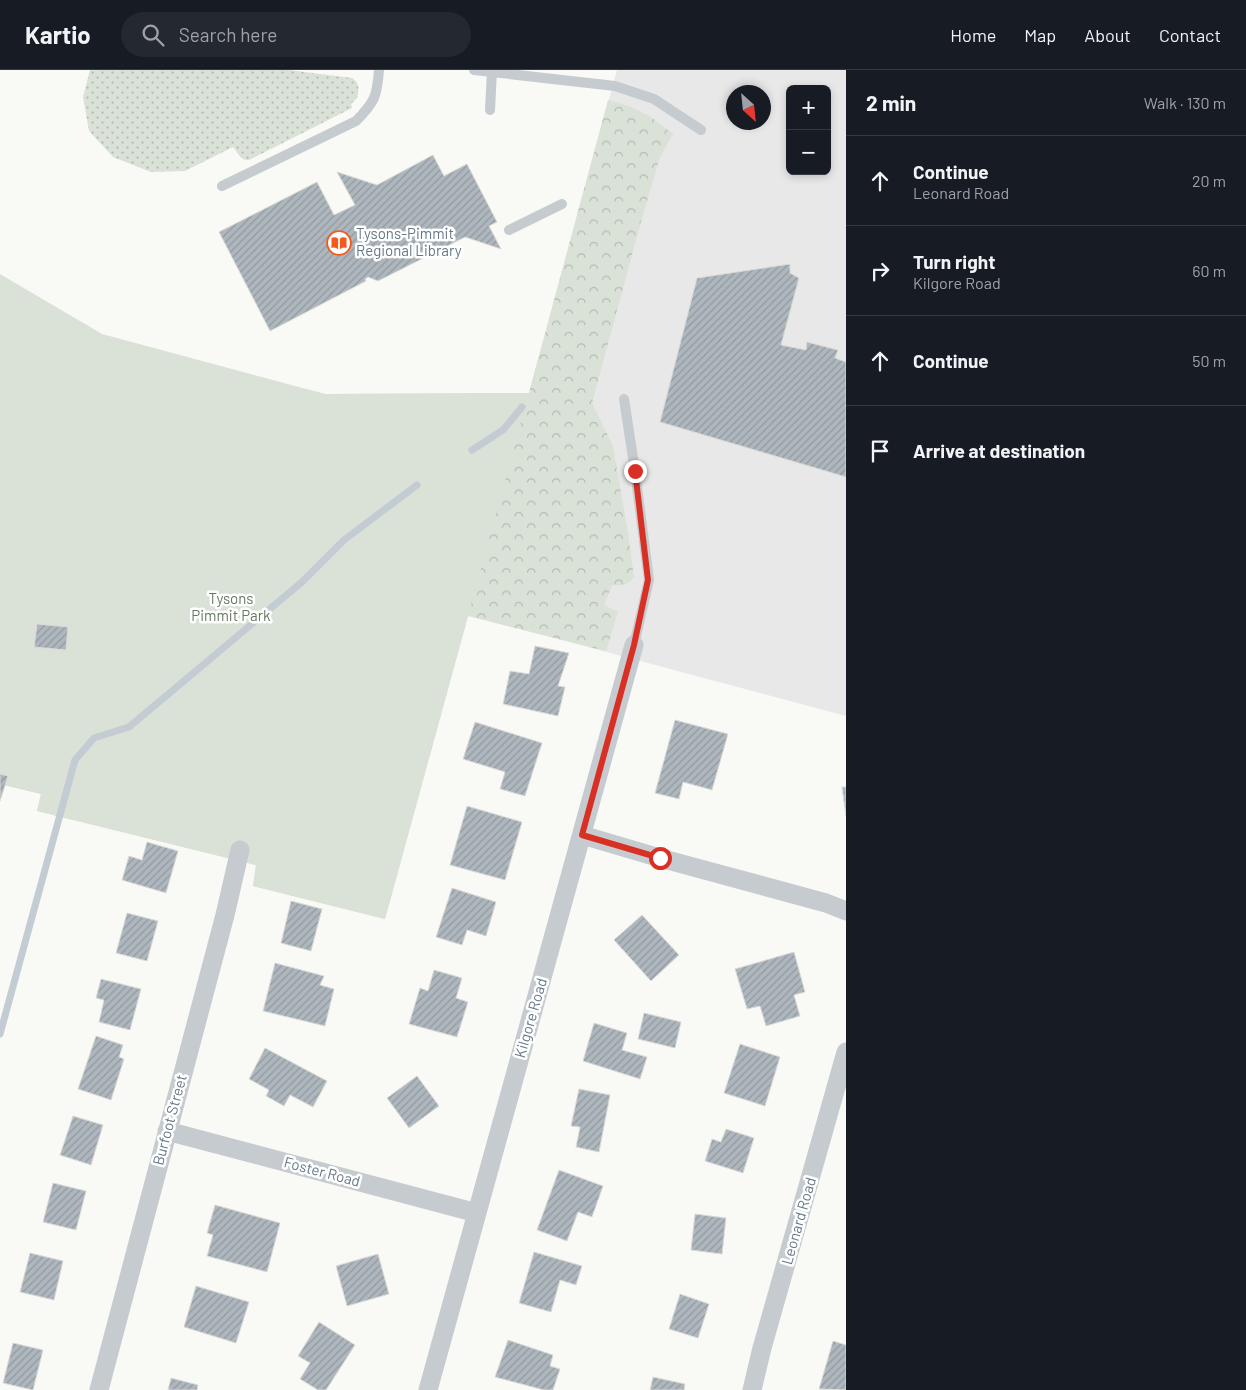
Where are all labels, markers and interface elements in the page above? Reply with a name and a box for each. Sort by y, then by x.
search box [121,12,471,57]
text: Kartio [25,20,91,49]
icon: search [139,21,167,49]
text: Search here [179,23,277,46]
text: Home [950,24,996,46]
text: Map [1024,24,1056,46]
text: About [1084,24,1131,46]
text: Contact [1159,24,1221,46]
north arrow [726,85,771,130]
map controls [786,85,831,175]
button: + [786,85,831,130]
text: 2 min [866,90,916,115]
text: Walk · 130 m [1144,93,1226,112]
button: − [786,130,831,175]
text: Continue [913,160,989,183]
icon: ahead [866,167,894,195]
text: 20 m [1192,171,1226,190]
text: Leonard Road [913,183,1009,202]
place label: Tysons-Pimmit Regional Library [356,224,462,259]
library icon: Tysons-Pimmit Regional Library [326,230,352,256]
text: Turn right [913,250,995,273]
icon: right [866,257,894,285]
text: 60 m [1192,261,1226,280]
text: Kilgore Road [913,273,1001,292]
icon: ahead [866,347,894,375]
text: Continue [913,349,989,372]
text: 50 m [1192,351,1226,370]
icon: arrive [866,437,894,465]
text: Arrive at destination [913,439,1085,462]
route end [624,460,647,483]
park label: Tysons Pimmit Park [191,589,271,624]
route start [649,847,672,870]
street label: Kilgore Road [510,976,550,1060]
street label: Burfoot Street [148,1072,190,1167]
street label: Foster Road [282,1152,362,1190]
street label: Leonard Road [777,1175,819,1267]

